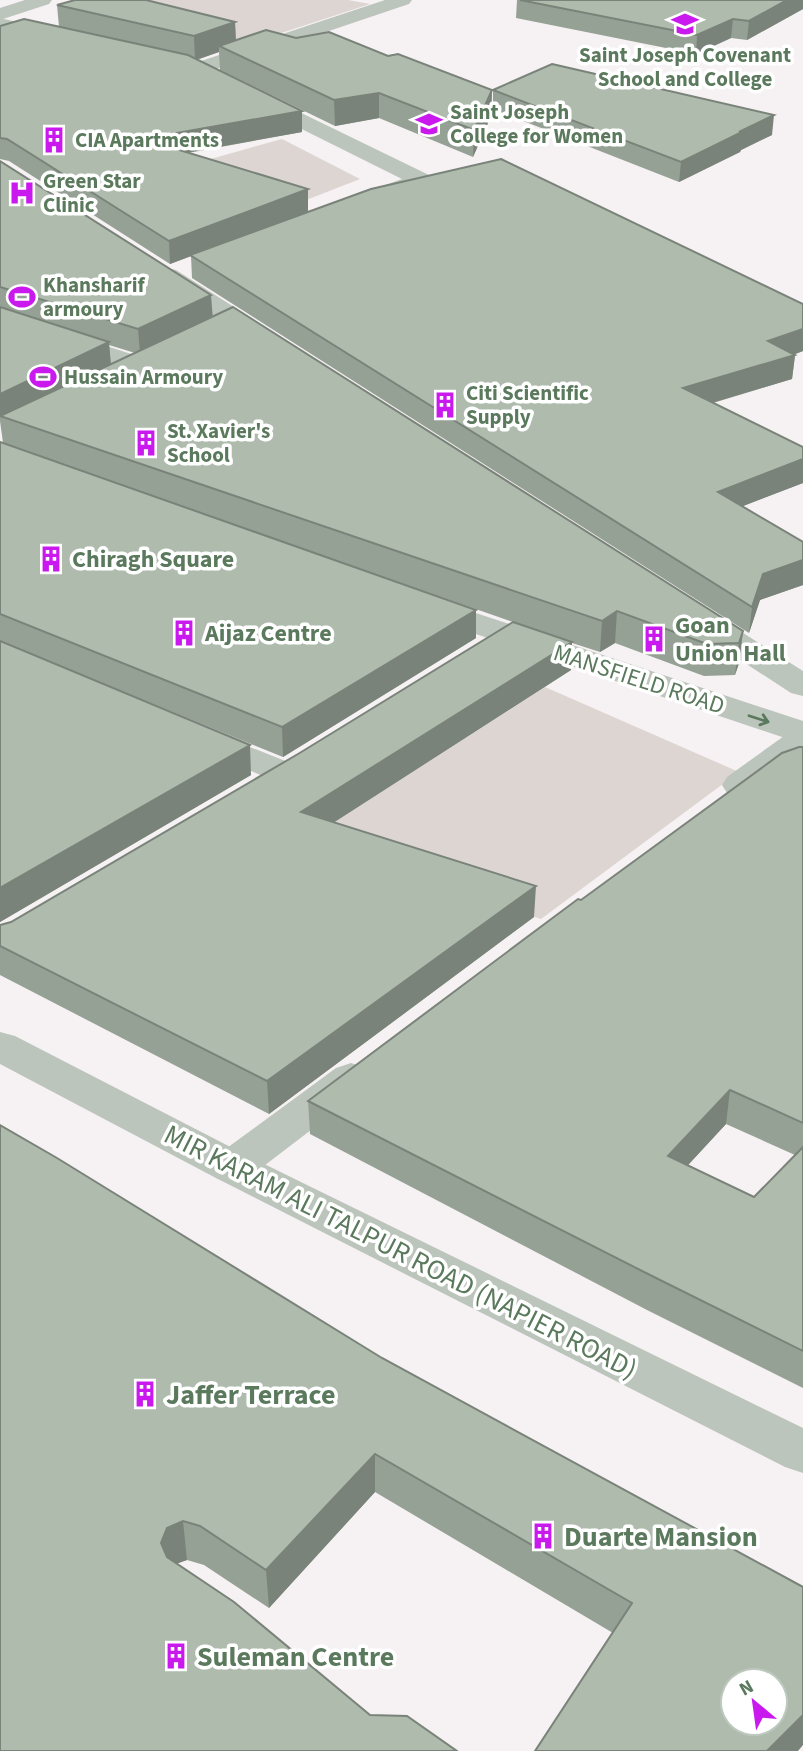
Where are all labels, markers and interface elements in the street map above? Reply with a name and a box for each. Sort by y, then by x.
school or university icon: Saint Joseph Covenant School and College [670,9,700,39]
place label: Saint Joseph Covenant School and College [579,40,791,94]
place label: Saint Joseph College for Women [450,97,623,151]
school or university icon: Saint Joseph College for Women [414,109,444,139]
building icon: CIA Apartments [39,125,69,155]
place label: CIA Apartments [75,125,219,155]
place label: Green Star Clinic [43,166,141,220]
hospital icon: Green Star Clinic [7,178,37,208]
place label: Khansharif armoury [43,270,145,324]
sports icon: Khansharif armoury [7,282,37,312]
sports icon: Hussain Armoury [28,362,58,392]
place label: Hussain Armoury [64,362,223,392]
place label: Citi Scientific Supply [466,378,589,432]
building icon: Citi Scientific Supply [430,390,460,420]
place label: St. Xavier's School [167,416,270,470]
building icon: St. Xavier's School [131,428,161,458]
place label: Chiragh Square [72,542,234,577]
building icon: Chiragh Square [36,544,66,574]
place label: Goan Union Hall [675,608,786,671]
place label: Aijaz Centre [204,616,332,651]
building icon: Aijaz Centre [169,618,199,648]
building icon: Goan Union Hall [639,624,669,654]
street label: MANSFIELD ROAD [549,635,729,724]
one-way arrow [748,713,770,726]
street label: MIR KARAM ALI TALPUR ROAD (NAPIER ROAD) [157,1115,644,1389]
place label: Jaffer Terrace [166,1375,335,1415]
building icon: Jaffer Terrace [130,1379,160,1409]
place label: Duarte Mansion [564,1517,758,1557]
building icon: Duarte Mansion [528,1521,558,1551]
place label: Suleman Centre [197,1637,394,1677]
building icon: Suleman Centre [161,1641,191,1671]
north arrow [719,1667,789,1737]
text: N [734,1674,759,1703]

